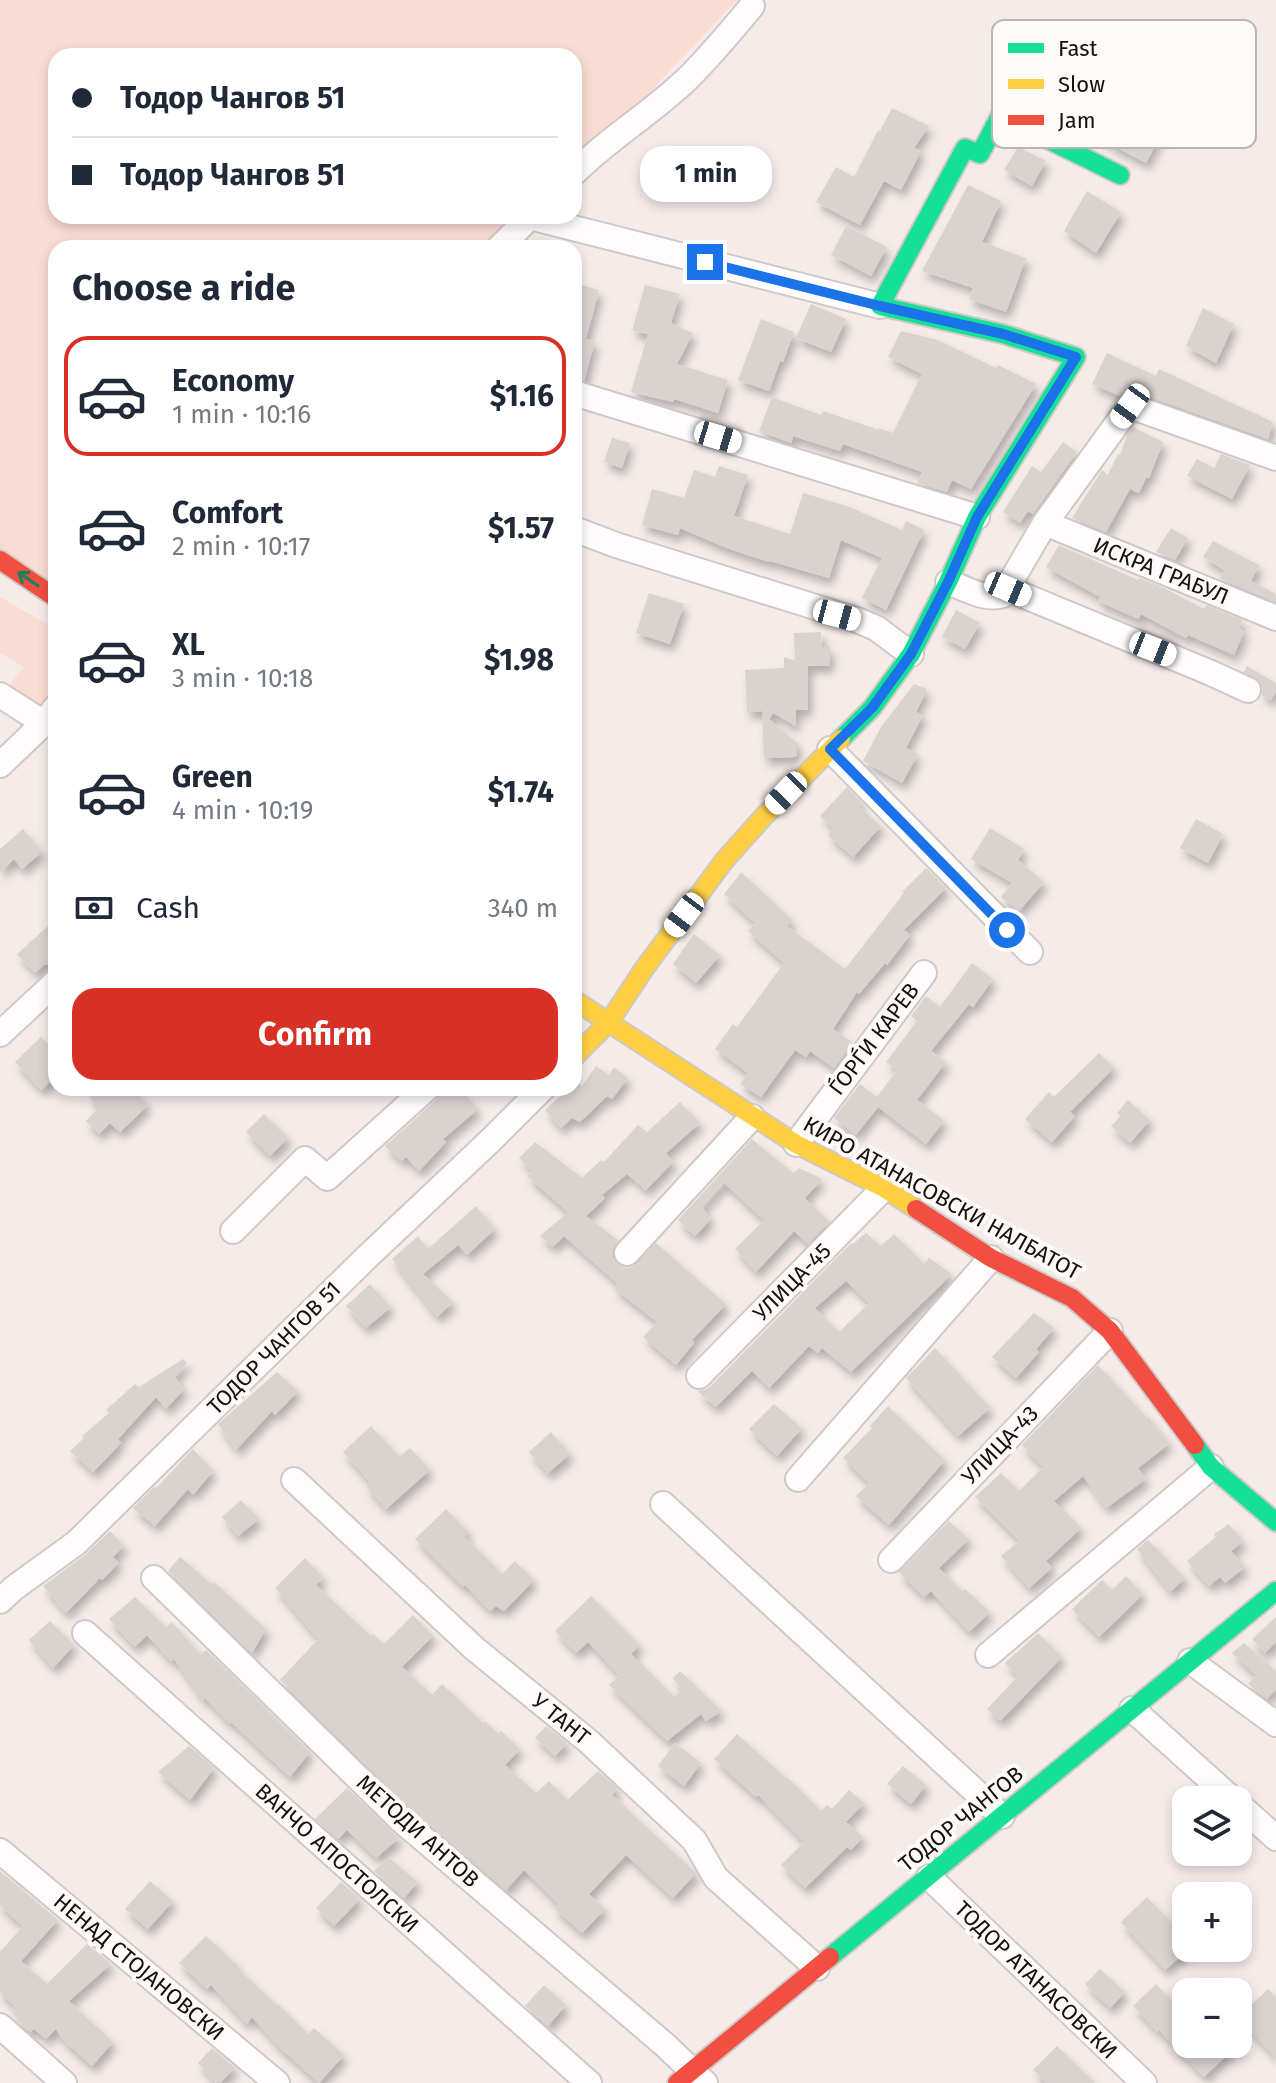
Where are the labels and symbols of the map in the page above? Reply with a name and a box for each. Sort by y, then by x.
legend [992,20,1256,148]
text: Fast [1058,35,1098,62]
text: Slow [1058,71,1105,98]
text: Jam [1058,107,1096,134]
callout: 1 min [639,146,771,202]
route end [687,244,723,280]
car [1106,380,1154,432]
car [692,419,744,455]
street label: ИСКРА ГРАБУЛ [1089,532,1233,610]
car [981,569,1035,609]
one-way arrow [17,571,40,587]
car [811,597,863,633]
car [1126,629,1180,669]
car [761,767,811,819]
car [660,889,708,941]
route start [989,912,1025,948]
street label: ЃОРЃИ КАРЕВ [823,978,925,1100]
street label: КИРО АТАНАСОВСКИ НАЛБАТОТ [799,1110,1086,1286]
street label: УЛИЦА-45 [747,1237,837,1327]
street label: ТОДОР ЧАНГОВ 51 [202,1276,346,1420]
street label: УЛИЦА-43 [956,1400,1044,1490]
street label: У ТАНТ [526,1687,596,1751]
street label: ТОДОР ЧАНГОВ [893,1761,1029,1877]
street label: МЕТОДИ АНТОВ [351,1769,485,1893]
street label: ВАНЧО АПОСТОЛСКИ [250,1778,424,1938]
street label: НЕНАД СТОЈАНОВСКИ [48,1888,230,2046]
street label: ТОДОР АТАНАСОВСКИ [949,1895,1123,2065]

